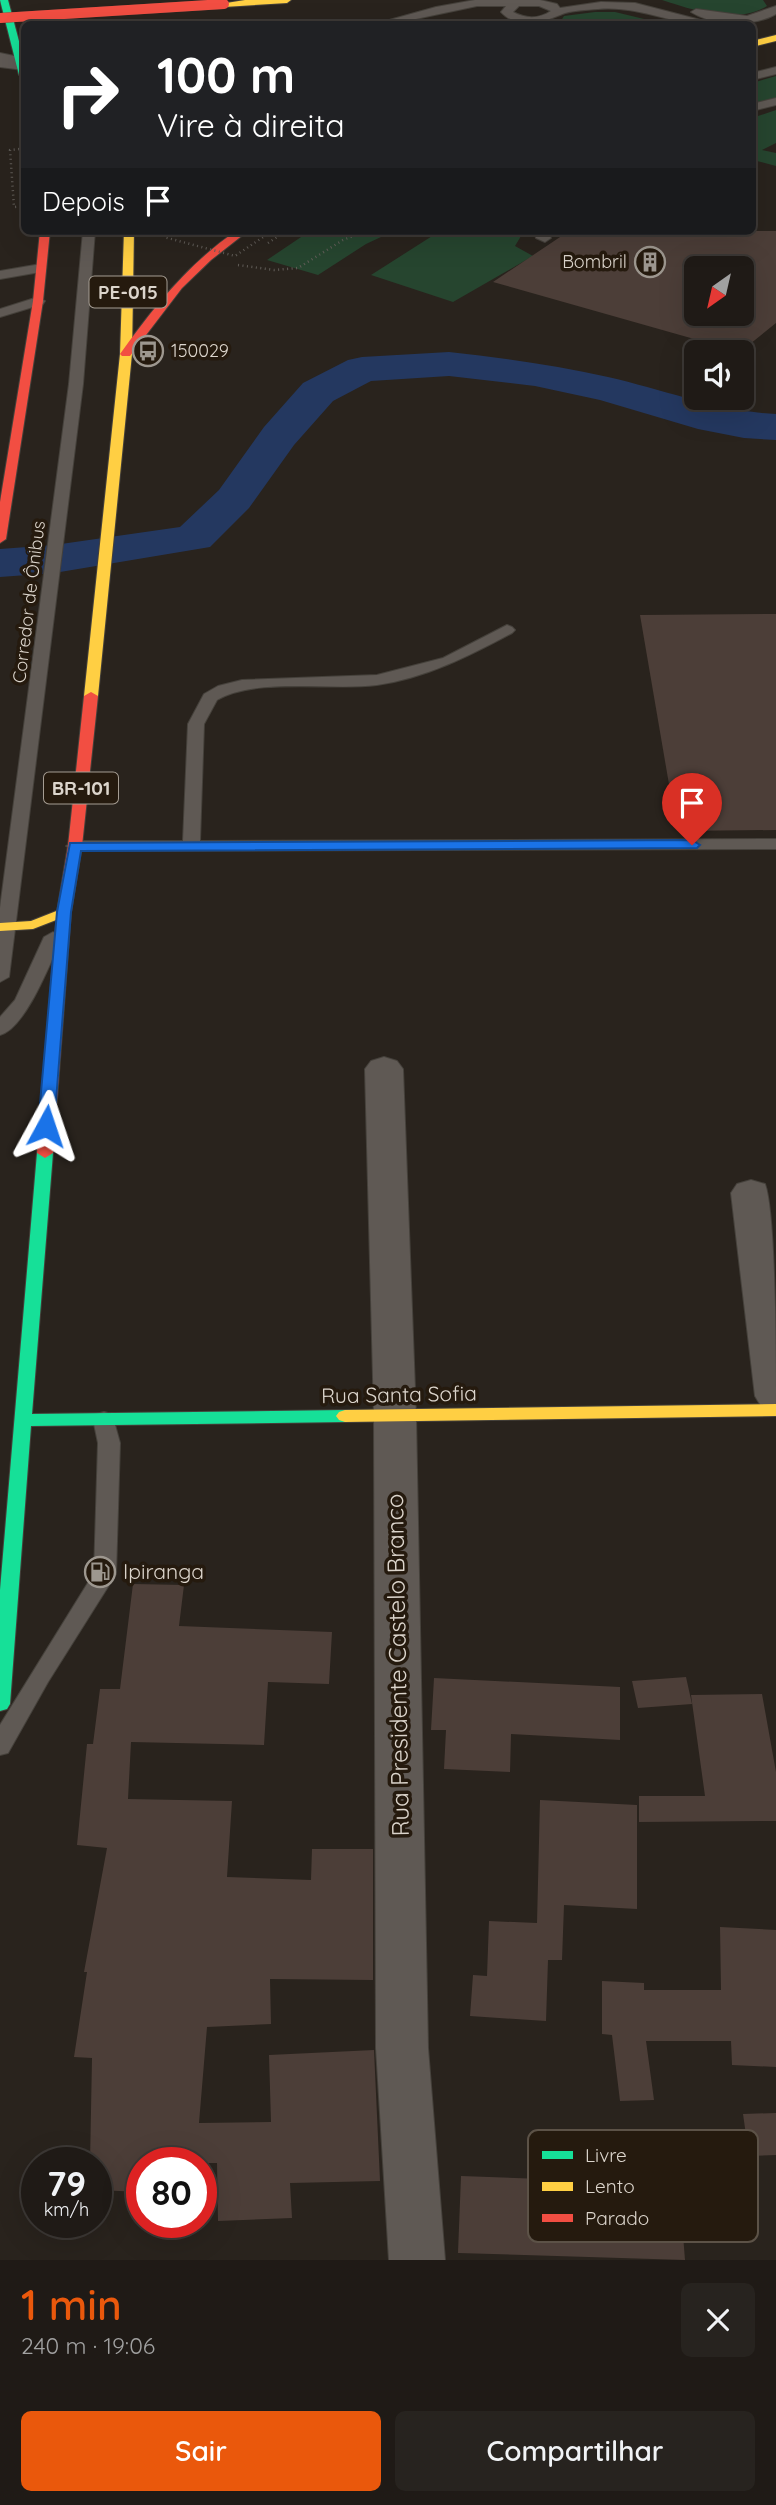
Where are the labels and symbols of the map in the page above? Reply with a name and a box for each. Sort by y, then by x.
building icon: Bombril [633,245,667,279]
place label: Bombril [562,250,627,273]
north arrow [684,256,754,326]
road number: PE-015 [90,276,166,308]
bus stop icon: 150029 [131,334,165,368]
place label: 150029 [171,339,229,362]
street label: Corredor de Ônibus [7,519,50,684]
road number: BR-101 [44,772,118,804]
pin [662,773,722,845]
position arrow [9,1089,83,1163]
street label: Rua Santa Sofia [321,1380,477,1408]
street label: Rua Presidente Castelo Branco [379,1493,415,1837]
fuel station icon: Ipiranga [83,1555,117,1589]
place label: Ipiranga [123,1558,204,1584]
legend [528,2130,758,2242]
text: Livre [585,2143,627,2167]
speed limit sign: 80 [126,2147,217,2238]
text: Lento [585,2174,635,2198]
text: Parado [585,2206,649,2230]

